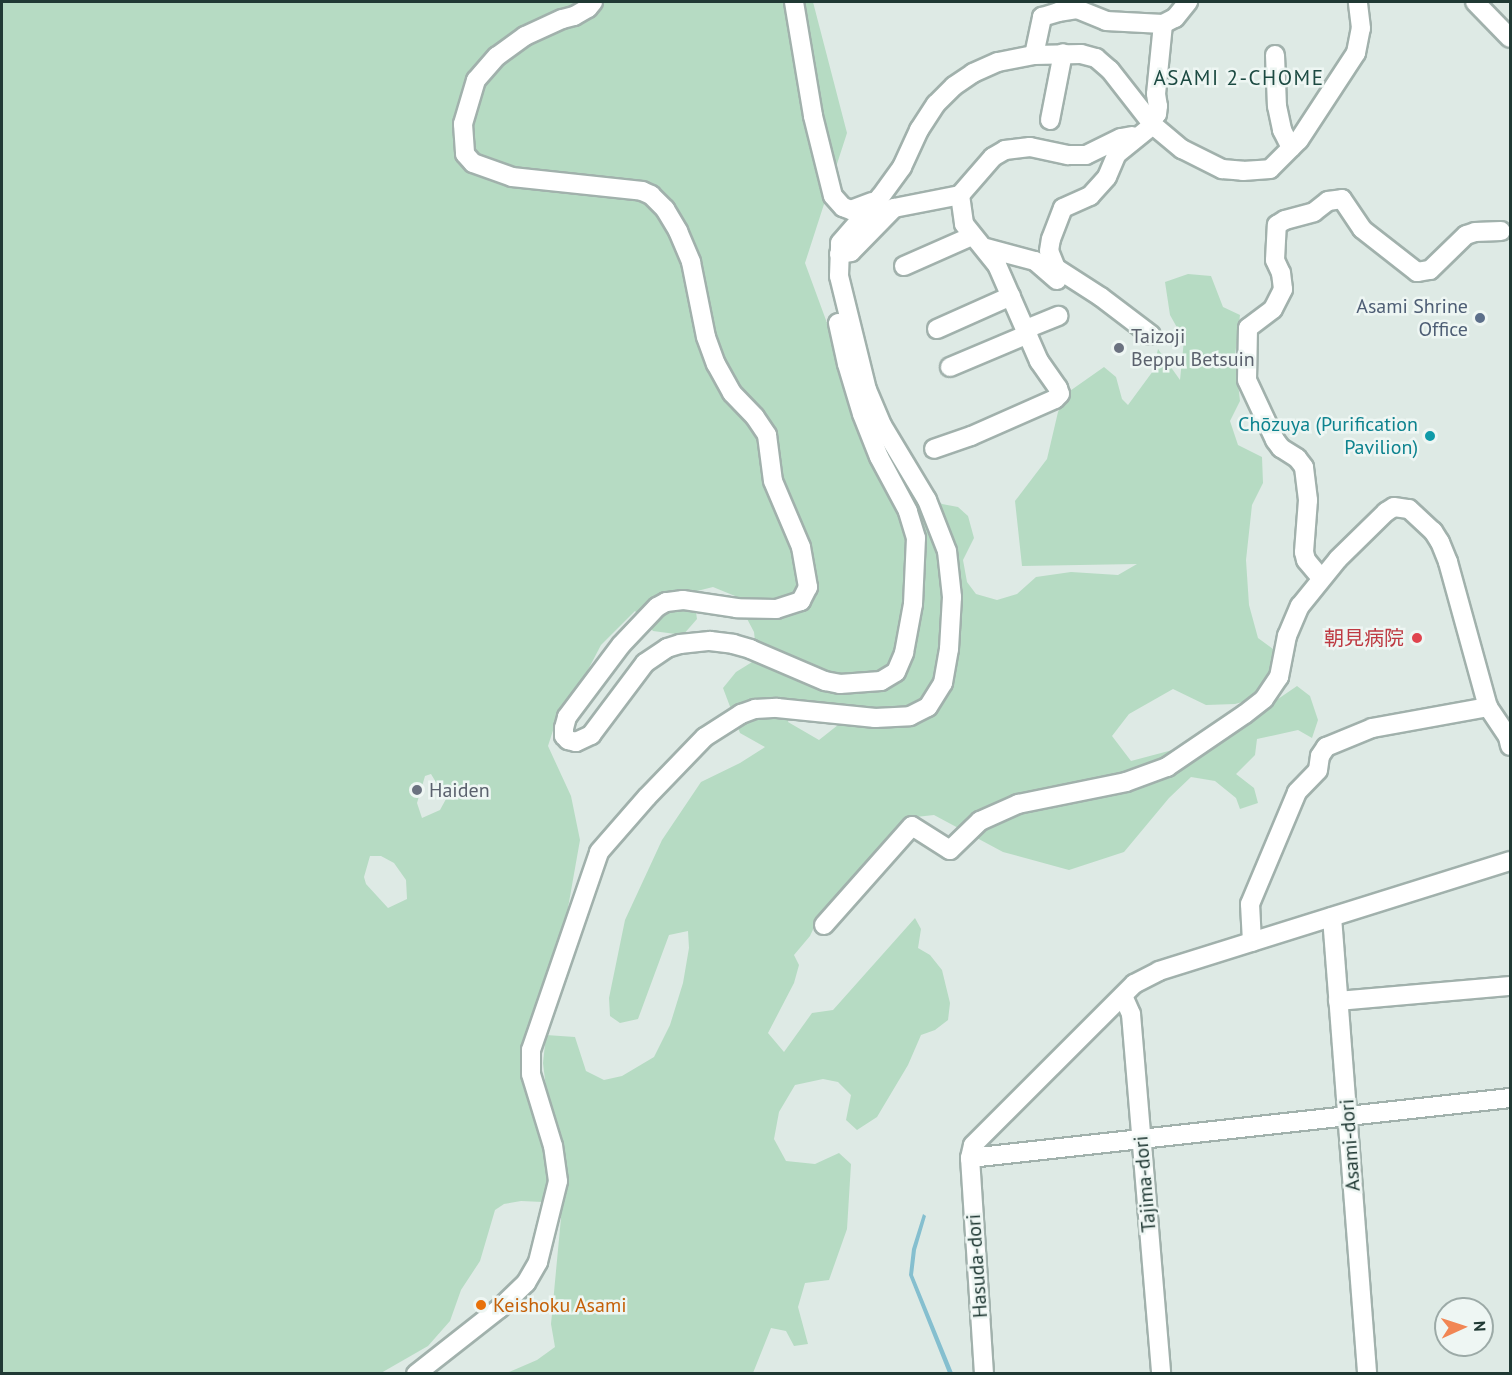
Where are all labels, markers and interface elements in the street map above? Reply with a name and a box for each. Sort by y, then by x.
district label: ASAMI 2-CHOME [1154,65,1324,91]
place label: Asami Shrine Office [1356,294,1468,341]
marker: Asami Shrine Office [1473,311,1487,325]
place label: Taizoji Beppu Betsuin [1131,324,1255,371]
marker: Taizoji Beppu Betsuin [1112,341,1126,355]
place label: Chōzuya (Purification Pavilion) [1238,412,1418,459]
marker: Chōzuya (Purification Pavilion) [1423,429,1437,443]
place label: 朝見病院 [1324,626,1404,650]
marker: 朝見病院 [1408,629,1426,647]
place label: Haiden [429,778,490,802]
marker: Haiden [410,783,424,797]
street label: Asami-dori [1335,1098,1365,1192]
street label: Tajima-dori [1129,1135,1161,1233]
street label: Hasuda-dori [961,1213,993,1319]
place label: Keishoku Asami [493,1293,627,1317]
north arrow [1434,1297,1494,1357]
marker: Keishoku Asami [474,1298,488,1312]
text: N [1470,1320,1490,1332]

